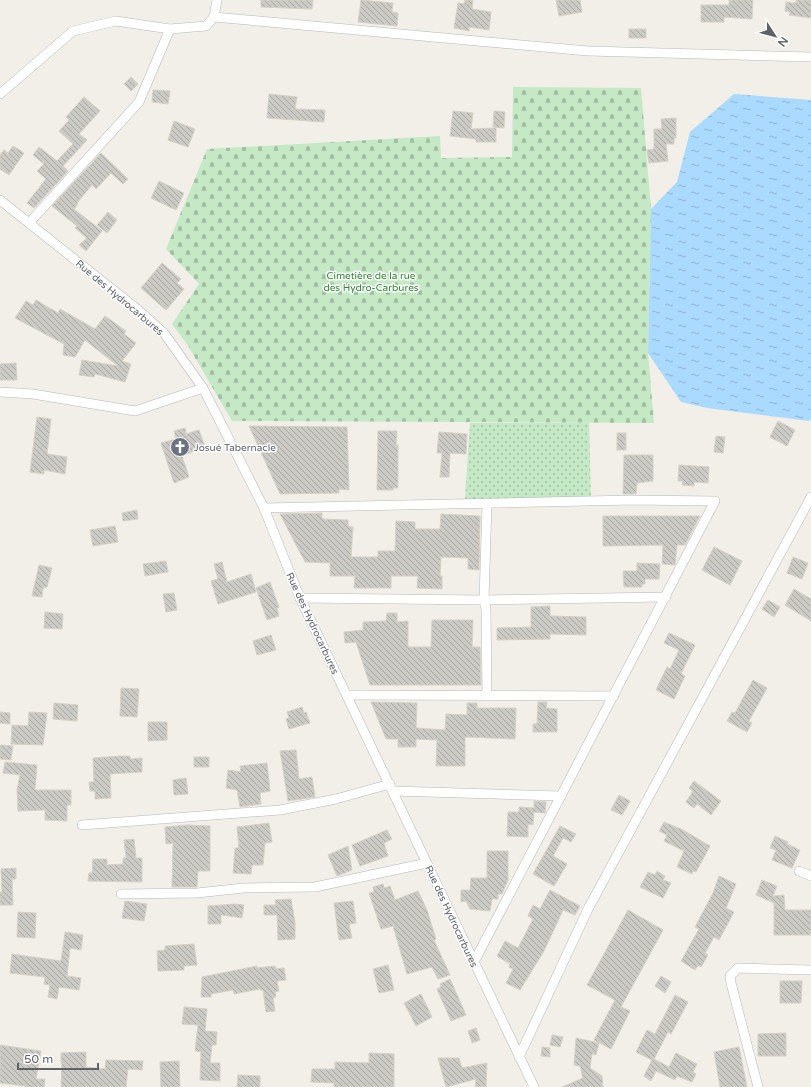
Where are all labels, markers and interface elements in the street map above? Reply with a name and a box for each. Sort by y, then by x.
north arrow [755,16,795,56]
text: N [775,34,791,49]
street label: Rue des Hydrocarbures [73,257,166,338]
park label: Cimetière de la rue des Hydro-Carbures [323,270,419,294]
church icon: Josué Tabernacle [169,436,191,458]
place label: Josué Tabernacle [194,442,276,454]
street label: Rue des Hydrocarbures [283,571,341,676]
street label: Rue des Hydrocarbures [422,864,480,969]
scale bar [18,1045,98,1071]
text: 50 m [24,1052,53,1066]

